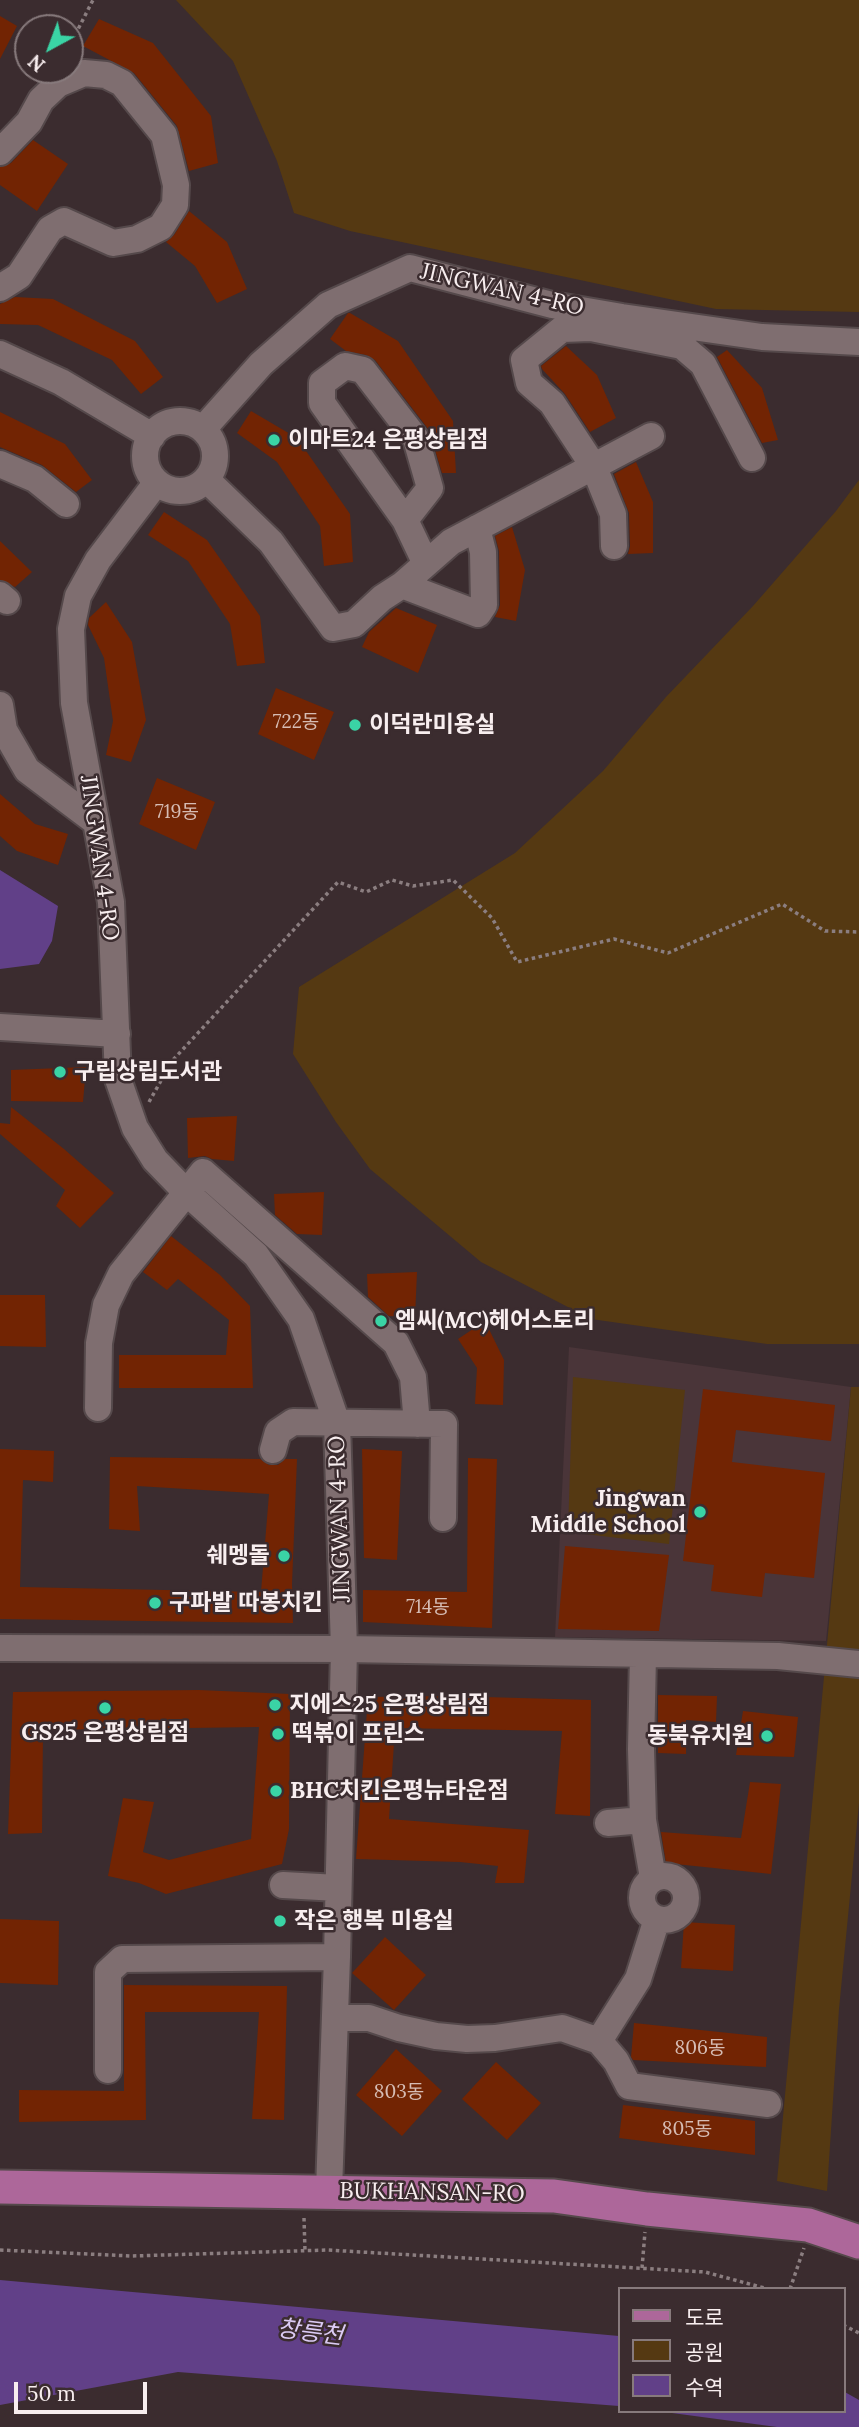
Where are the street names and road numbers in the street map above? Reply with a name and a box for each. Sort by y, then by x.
street label: JINGWAN 4-RO [418,258,586,322]
street label: JINGWAN 4-RO [74,773,124,943]
street label: JINGWAN 4-RO [323,1435,357,1603]
street label: BUKHANSAN-RO [339,2178,525,2208]

